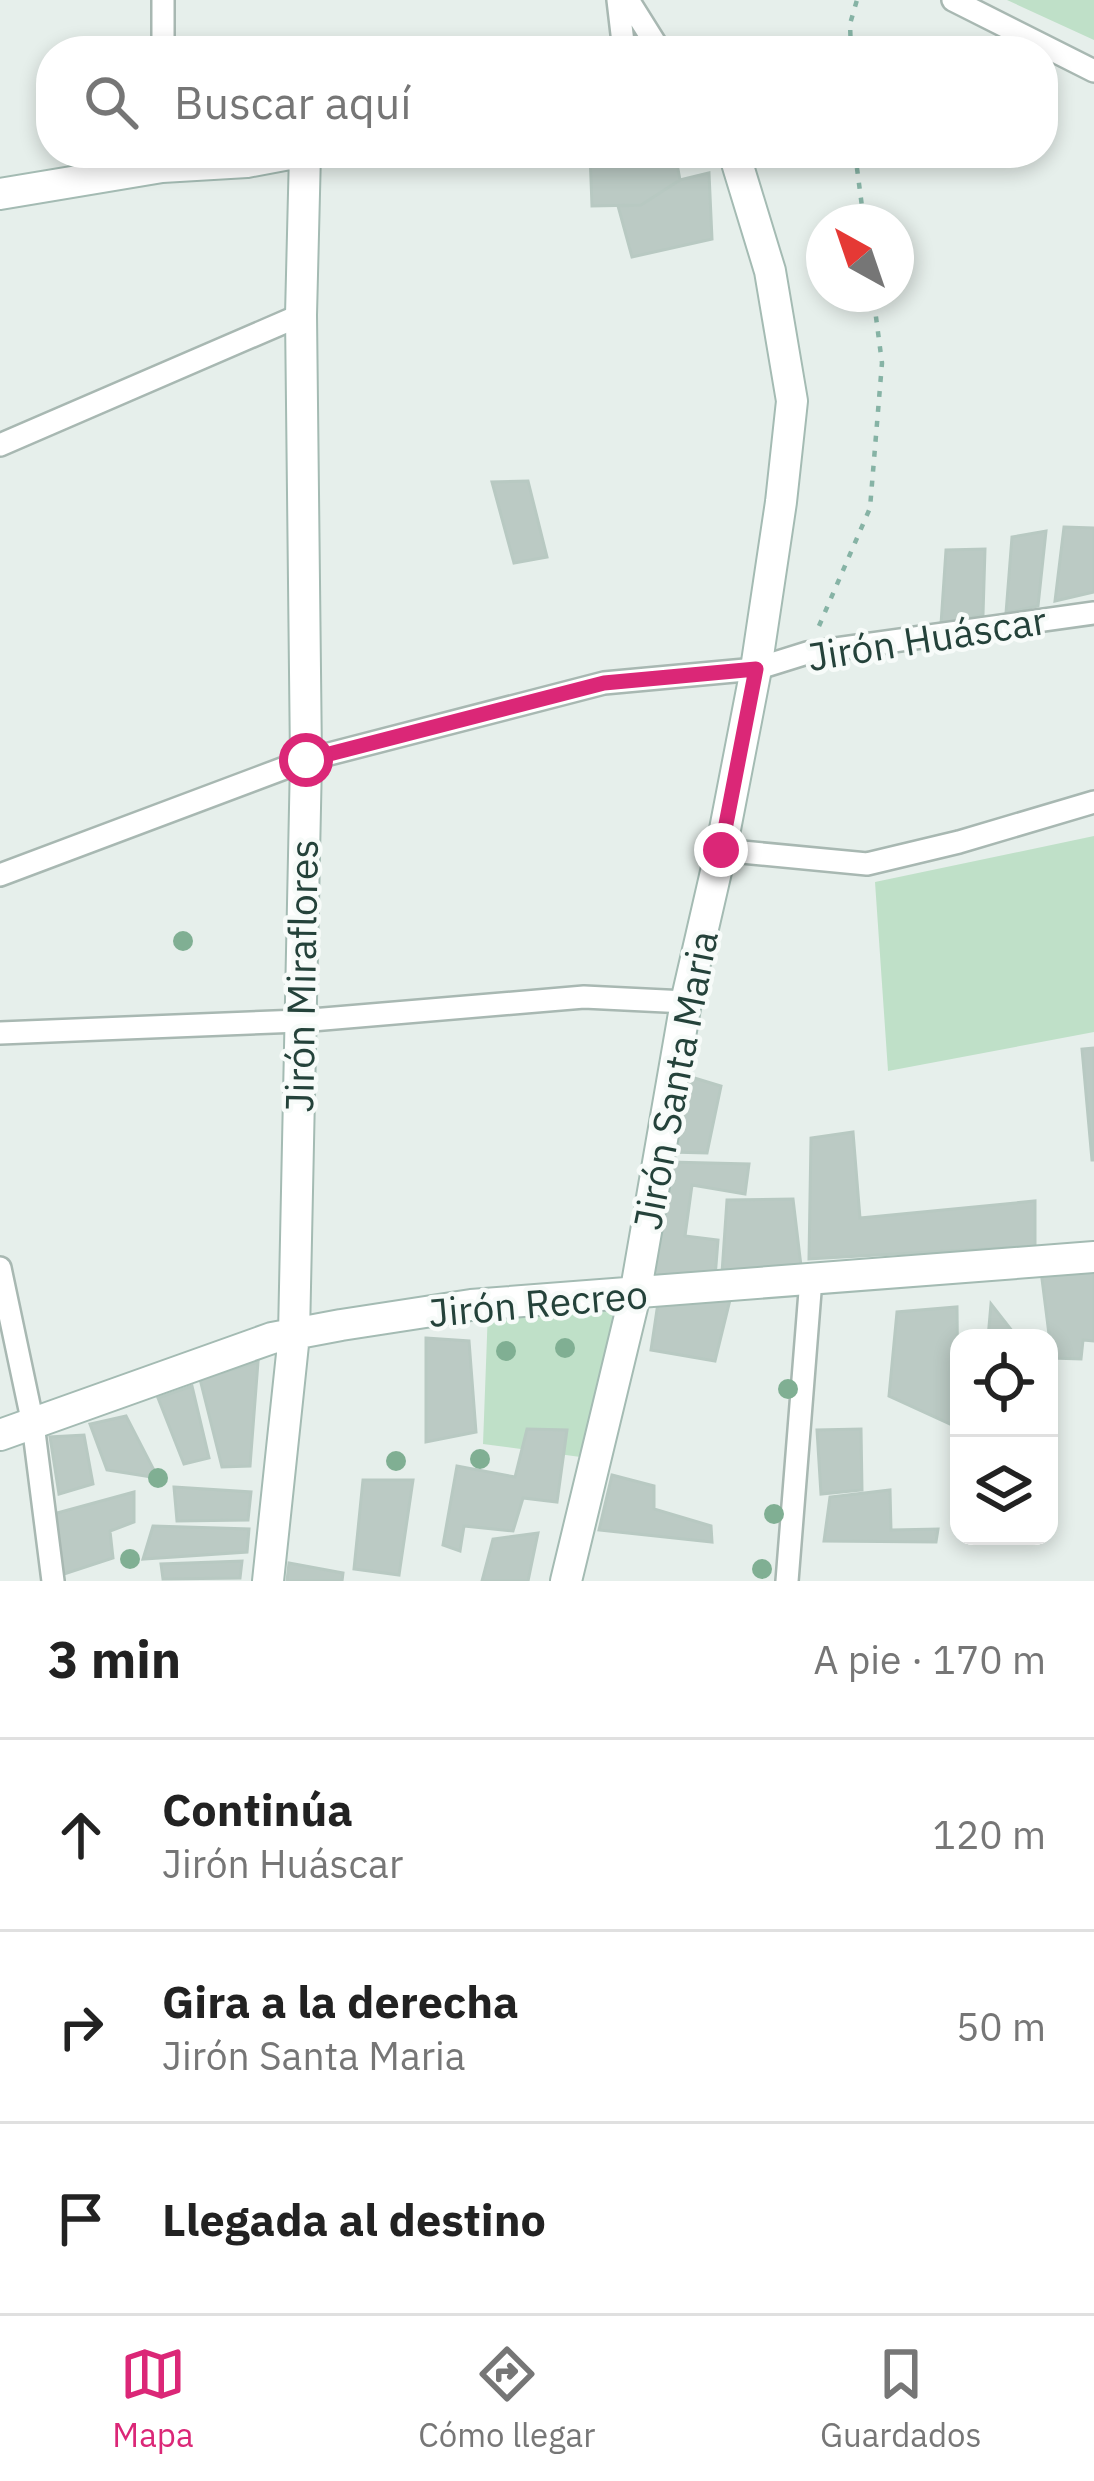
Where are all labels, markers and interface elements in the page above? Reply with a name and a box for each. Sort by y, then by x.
search box [36,36,1058,168]
icon: search [78,69,144,135]
text: Buscar aquí [174,73,412,131]
north arrow [806,204,914,312]
street label: Jirón Huáscar [804,594,1050,682]
route start [279,733,333,787]
route end [694,823,748,877]
street label: Jirón Miraflores [273,839,329,1113]
street label: Jirón Santa Maria [621,926,729,1234]
street label: Jirón Recreo [426,1268,650,1338]
map controls [950,1329,1058,1545]
button: locate [950,1329,1058,1437]
button: layers [950,1437,1058,1545]
text: 3 min [48,1626,181,1692]
text: A pie · 170 m [813,1634,1046,1685]
text: Continúa [162,1780,353,1838]
icon: ahead [48,1802,114,1868]
text: 120 m [933,1809,1046,1860]
text: Jirón Huáscar [162,1838,403,1889]
text: Gira a la derecha [162,1972,519,2030]
icon: right [48,1994,114,2060]
text: 50 m [956,2001,1046,2052]
text: Jirón Santa Maria [162,2030,466,2081]
icon: arrive [48,2186,114,2252]
text: Llegada al destino [162,2190,546,2248]
tab: Mapa [112,2341,194,2456]
tab: Cómo llegar [418,2341,595,2456]
tab: Guardados [820,2341,982,2456]

